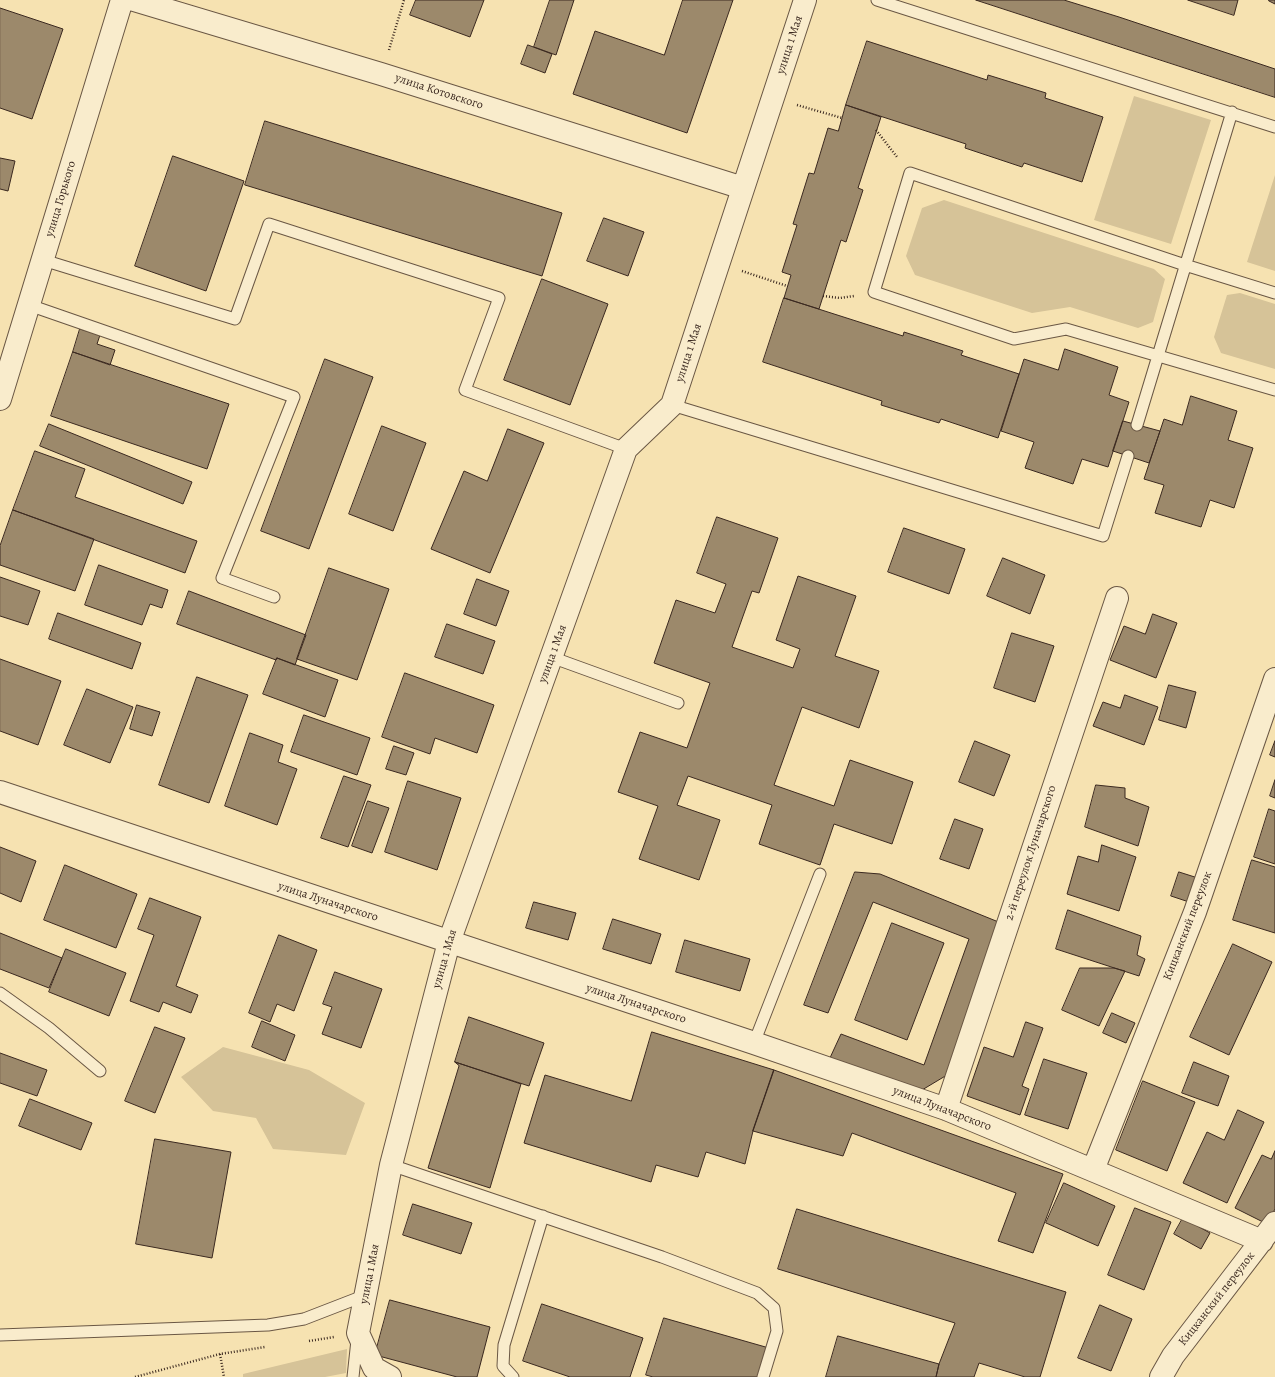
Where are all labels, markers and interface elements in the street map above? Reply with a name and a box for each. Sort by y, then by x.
street label: улица 1 Мая [774,14,806,76]
street label: улица Котовского [393,71,485,113]
street label: улица Горького [43,159,79,239]
street label: улица 1 Мая [673,322,705,384]
street label: улица 1 Мая [536,623,570,685]
street label: 2-й переулок Луначарского [1002,784,1060,922]
street label: Кицканский переулок [1161,870,1215,982]
street label: улица Луначарского [276,879,380,925]
street label: улица 1 Мая [430,928,460,990]
street label: улица Луначарского [584,981,688,1027]
street label: улица Луначарского [891,1084,993,1134]
street label: улица 1 Мая [357,1243,383,1305]
street label: Кицканский переулок [1176,1249,1258,1349]

